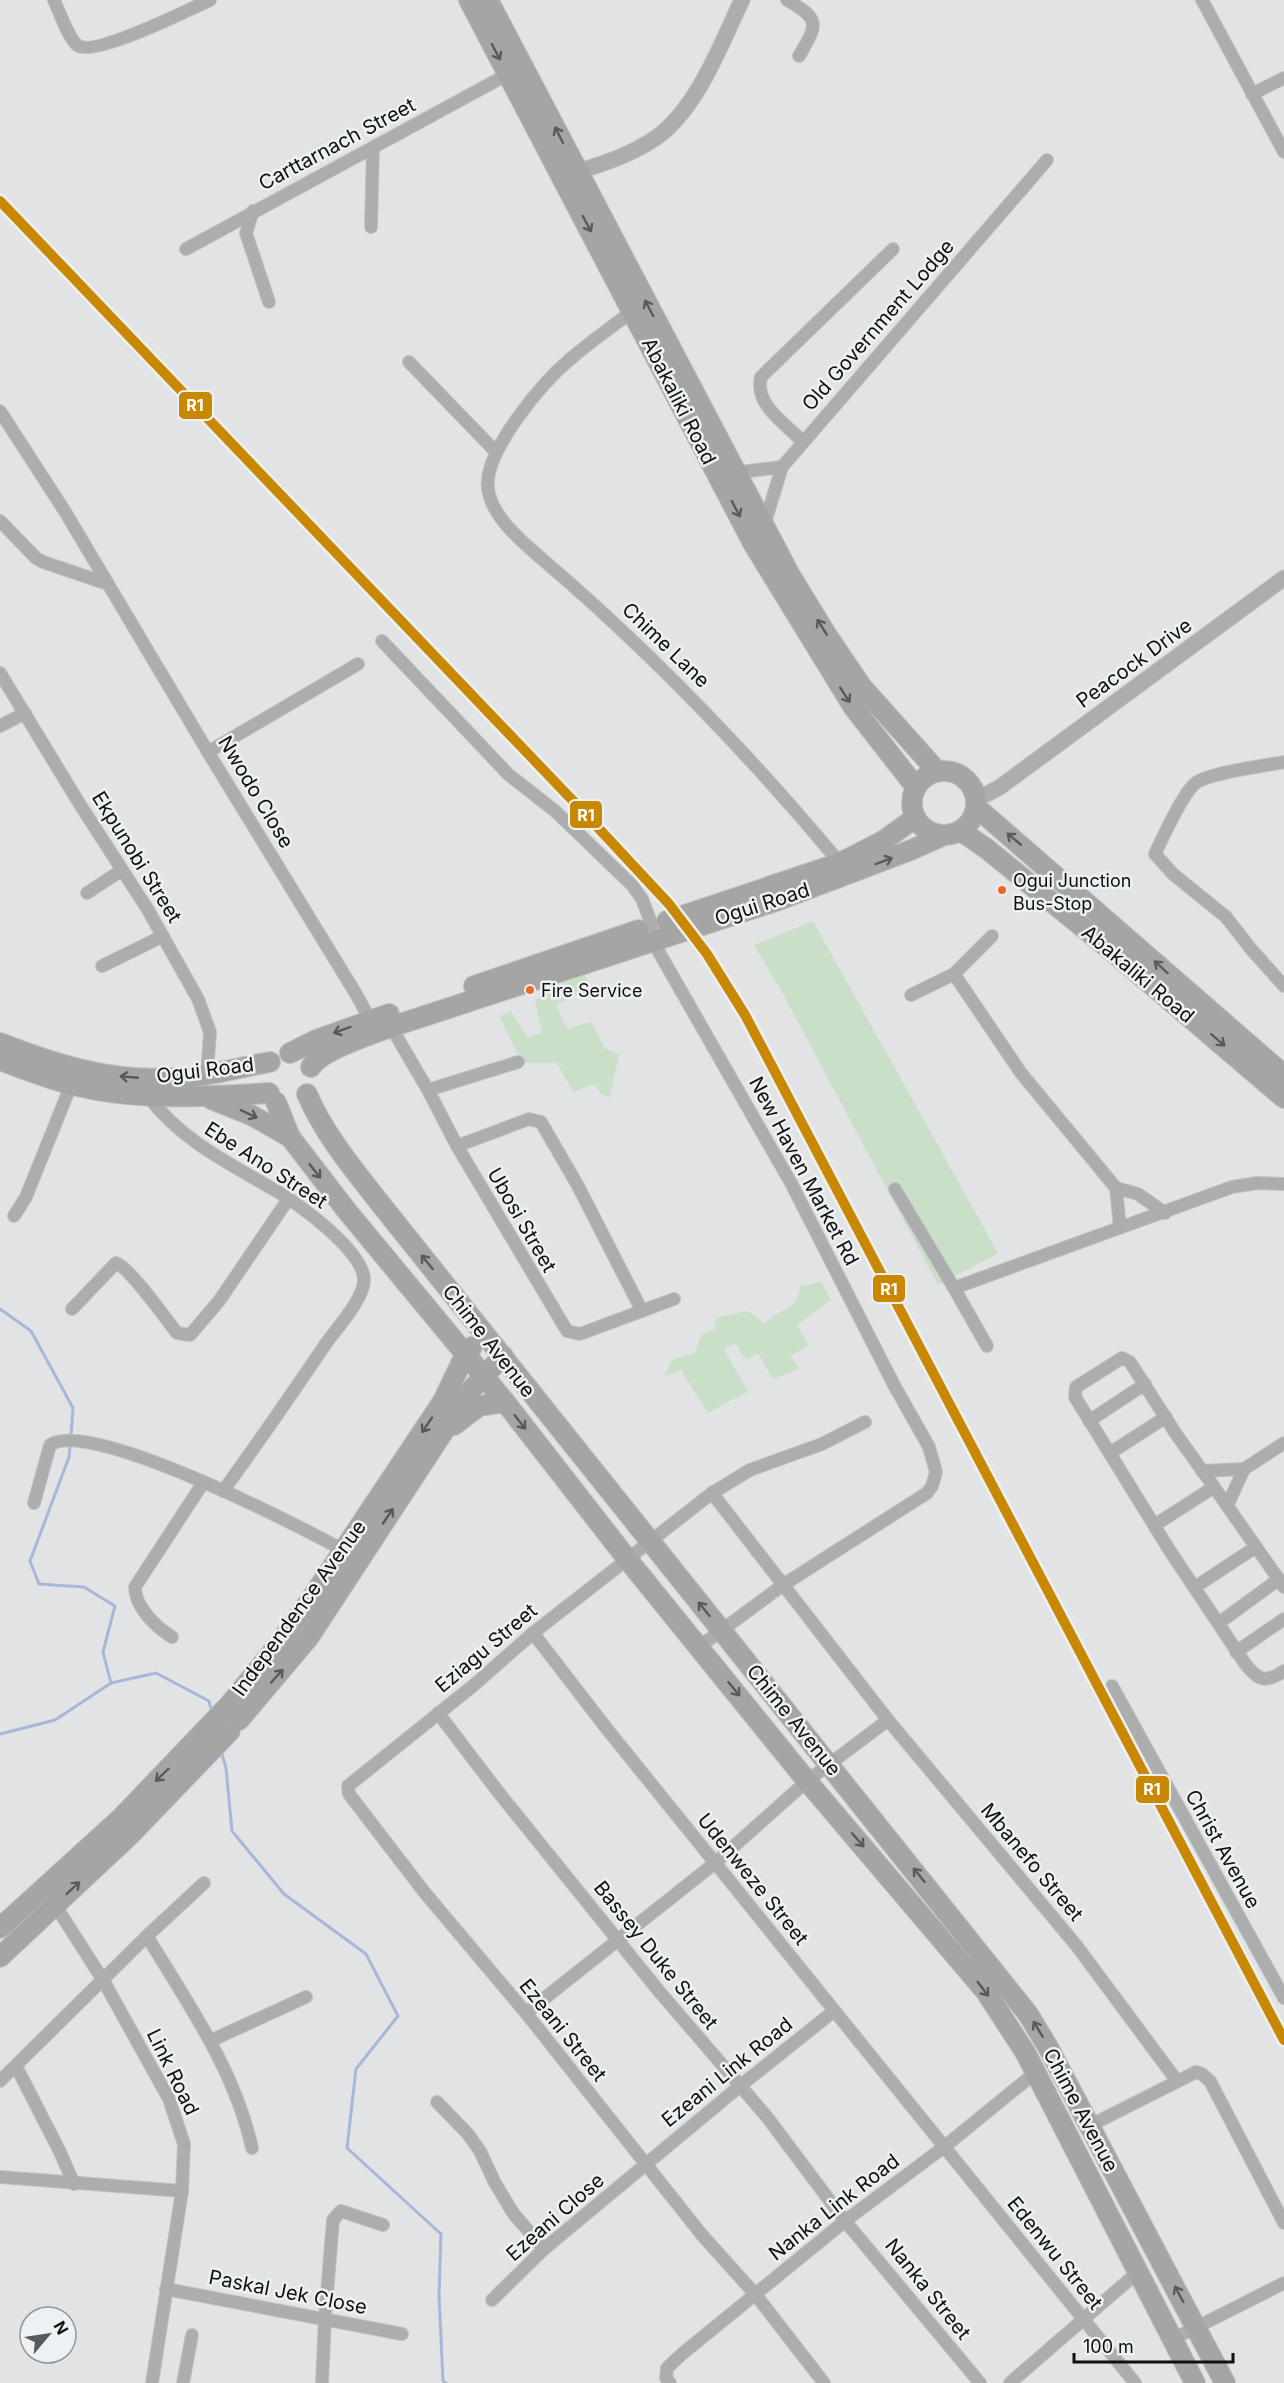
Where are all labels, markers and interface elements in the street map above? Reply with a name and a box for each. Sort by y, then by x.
one-way arrow [490,43,502,60]
street label: Carttarnach Street [255,92,420,195]
one-way arrow [553,127,564,145]
one-way arrow [582,215,593,233]
street label: Old Government Lodge [797,234,959,416]
one-way arrow [643,300,654,318]
street label: Abakaliki Road [637,334,721,468]
line badge: R1 [178,391,213,420]
text: R1 [186,395,204,415]
one-way arrow [730,500,742,517]
street label: Chime Lane [617,597,715,693]
street label: Peacock Drive [1072,613,1196,713]
one-way arrow [815,619,827,636]
one-way arrow [839,686,851,703]
street label: Nwodo Close [213,732,299,852]
street label: Ekpunobi Street [87,787,187,927]
line badge: R1 [569,800,603,829]
text: R1 [577,805,595,825]
one-way arrow [1006,832,1022,845]
one-way arrow [874,854,893,865]
place label: Ogui Junction Bus-Stop [1013,870,1131,914]
street label: Ogui Road [712,877,812,931]
marker: Ogui Junction Bus-Stop [996,884,1008,896]
street label: Abakaliki Road [1077,920,1199,1028]
one-way arrow [1153,960,1168,974]
place label: Fire Service [541,980,642,1001]
marker: Fire Service [524,984,536,996]
one-way arrow [333,1026,352,1037]
one-way arrow [1210,1033,1225,1047]
street label: Ogui Road [155,1052,255,1088]
one-way arrow [120,1071,140,1082]
street label: New Haven Market Rd [744,1072,864,1270]
one-way arrow [240,1109,258,1121]
street label: Ebe Ano Street [200,1116,332,1214]
one-way arrow [309,1163,322,1179]
street label: Ubosi Street [482,1164,562,1277]
one-way arrow [420,1254,433,1270]
line badge: R1 [872,1274,906,1303]
text: R1 [880,1279,898,1299]
street label: Chime Avenue [438,1280,540,1402]
one-way arrow [514,1414,527,1430]
one-way arrow [421,1416,433,1433]
one-way arrow [382,1508,394,1524]
street label: Independence Avenue [227,1515,371,1701]
street label: Eziagu Street [430,1598,542,1697]
one-way arrow [697,1601,710,1617]
street label: Chime Avenue [742,1659,846,1781]
one-way arrow [270,1669,284,1684]
one-way arrow [727,1681,740,1697]
one-way arrow [155,1768,170,1782]
line badge: R1 [1135,1775,1170,1804]
text: R1 [1143,1779,1161,1799]
street label: Christ Avenue [1180,1785,1266,1913]
street label: Mbanefo Street [976,1798,1088,1926]
street label: Udenweze Street [693,1808,814,1950]
one-way arrow [851,1832,865,1847]
one-way arrow [912,1867,925,1883]
street label: Bassey Duke Street [589,1876,724,2034]
one-way arrow [65,1882,80,1896]
street label: Ezeani Street [514,1974,612,2086]
one-way arrow [977,1980,990,1996]
street label: Ezeani Link Road [657,2012,797,2132]
one-way arrow [1031,2021,1043,2038]
street label: Link Road [142,2025,204,2119]
street label: Chime Avenue [1038,2044,1124,2176]
street label: Nanka Link Road [764,2149,904,2265]
street label: Ezeani Close [501,2168,609,2266]
street label: Edenwu Street [1002,2192,1108,2315]
street label: Nanka Street [880,2234,976,2344]
street label: Paskal Jek Close [207,2265,369,2319]
one-way arrow [1173,2286,1185,2303]
north arrow [18,2305,78,2365]
text: N [49,2318,73,2338]
scale bar [1074,2326,1233,2364]
text: 100 m [1083,2336,1134,2357]

